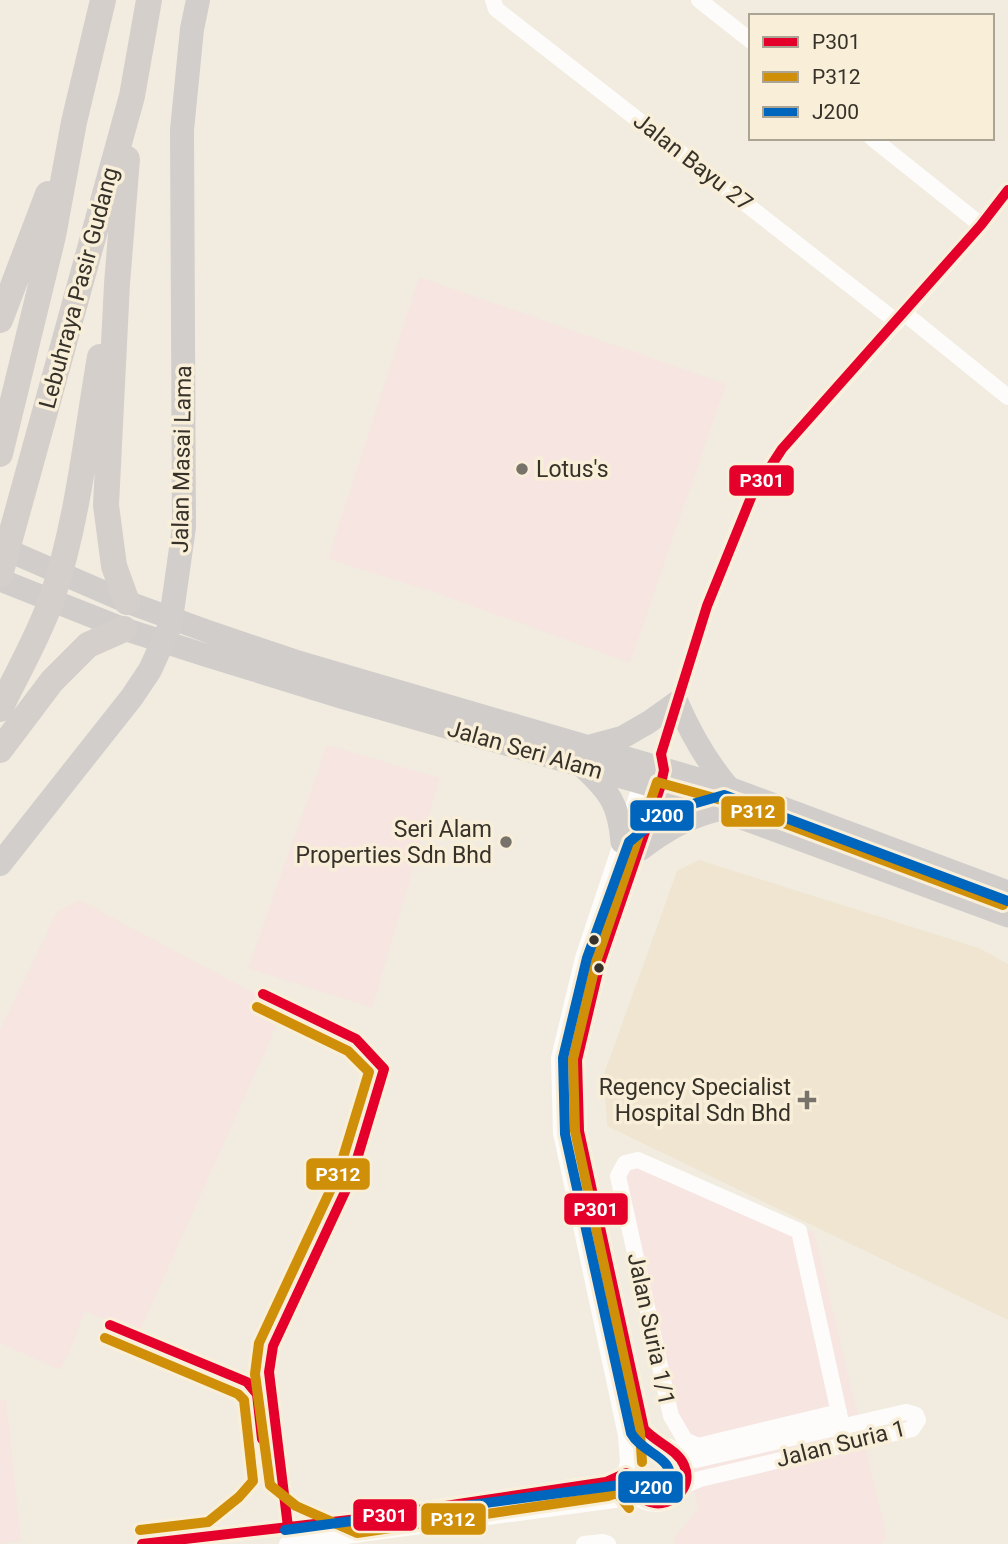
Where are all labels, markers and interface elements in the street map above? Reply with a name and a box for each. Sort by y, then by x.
legend [749,14,994,140]
text: P301 [812,30,861,54]
text: P312 [812,65,861,89]
text: J200 [812,100,859,124]
street label: Jalan Bayu 27 [628,107,758,217]
street label: Lebuhraya Pasir Gudang [34,164,124,412]
street label: Jalan Masai Lama [167,365,197,553]
place label: Lotus's [536,456,609,483]
marker: Lotus's [514,461,530,477]
line badge: P301 [728,464,795,497]
text: P301 [740,469,784,492]
street label: Jalan Seri Alam [444,715,606,785]
line badge: P312 [720,795,786,828]
line badge: J200 [629,799,695,832]
text: P312 [731,800,776,823]
text: J200 [640,804,684,827]
place label: Seri Alam Properties Sdn Bhd [295,816,492,869]
marker: Seri Alam Properties Sdn Bhd [498,834,514,850]
unlabelled marker [587,933,601,947]
unlabelled marker [592,961,606,975]
place label: Regency Specialist Hospital Sdn Bhd [599,1074,791,1127]
marker: Regency Specialist Hospital Sdn Bhd [797,1090,817,1110]
line badge: P312 [305,1157,371,1191]
text: P312 [316,1163,361,1186]
line badge: P301 [563,1192,629,1226]
text: P301 [574,1198,618,1221]
street label: Jalan Suria 1/1 [622,1250,680,1408]
street label: Jalan Suria 1 [773,1415,909,1473]
line badge: J200 [617,1470,684,1504]
text: J200 [629,1476,673,1499]
line badge: P301 [352,1498,418,1532]
line badge: P312 [420,1502,487,1536]
text: P301 [363,1504,407,1527]
text: P312 [431,1508,476,1531]

